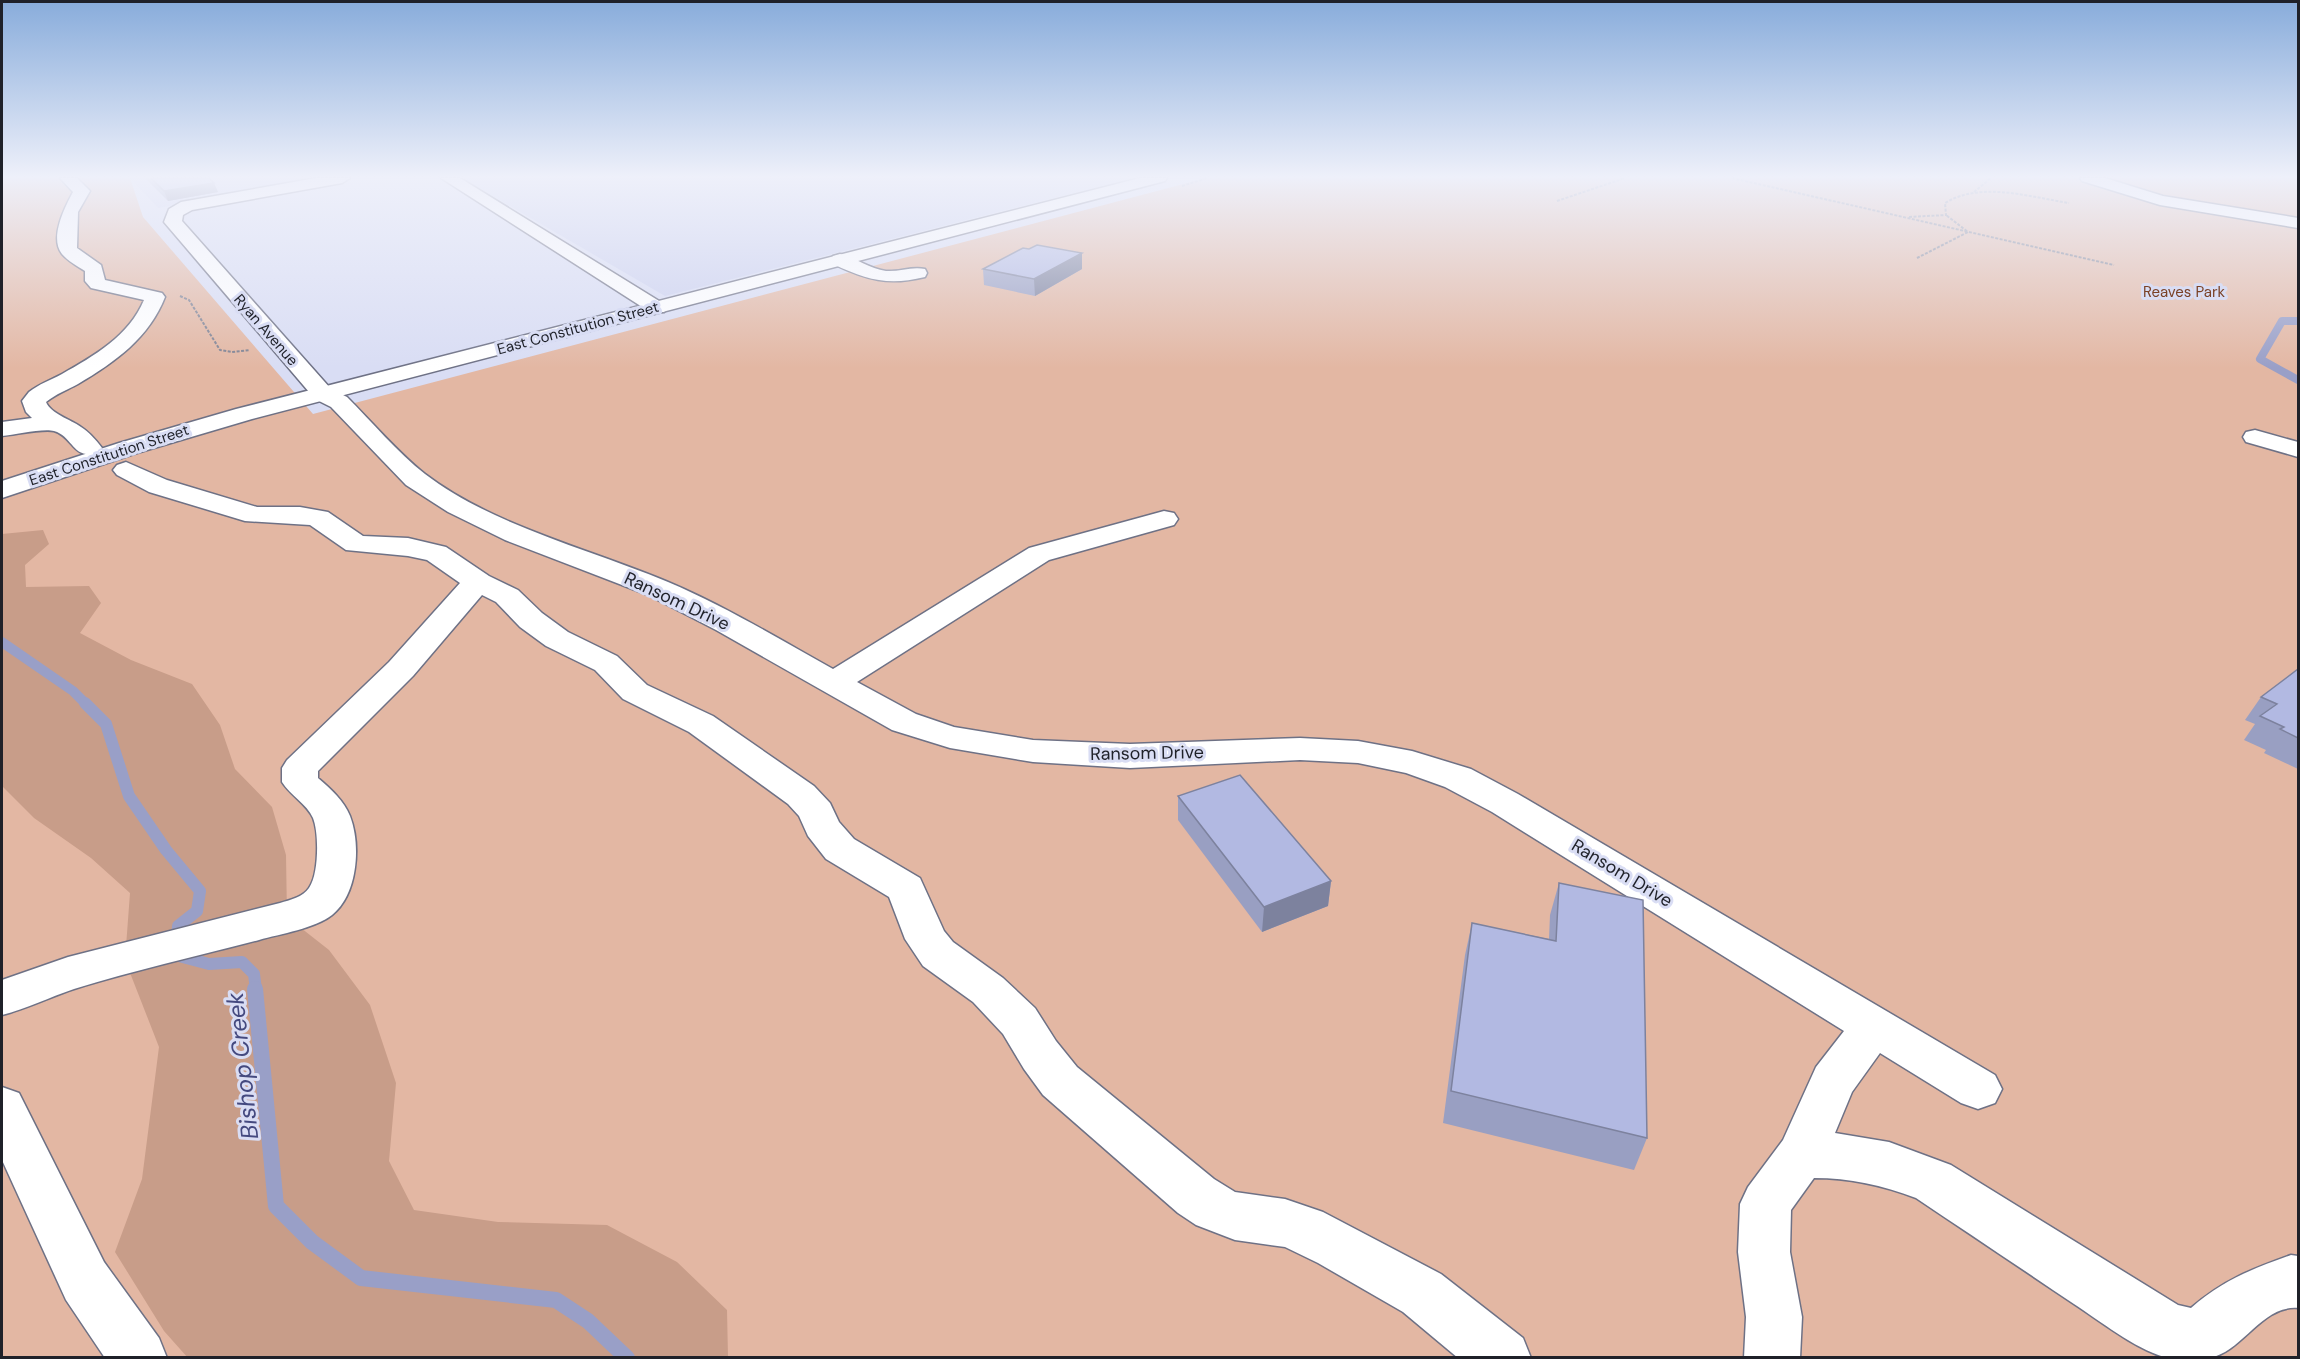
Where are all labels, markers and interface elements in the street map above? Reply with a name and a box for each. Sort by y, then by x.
park label: Reaves Park [2143,282,2225,302]
street label: Ryan Avenue [229,290,303,370]
street label: East Constitution Street [495,297,661,359]
street label: East Constitution Street [27,420,191,490]
street label: Ransom Drive [620,566,734,636]
street label: Ransom Drive [1090,740,1204,766]
street label: Ransom Drive [1567,833,1677,913]
water label: Bishop Creek [219,990,265,1141]

